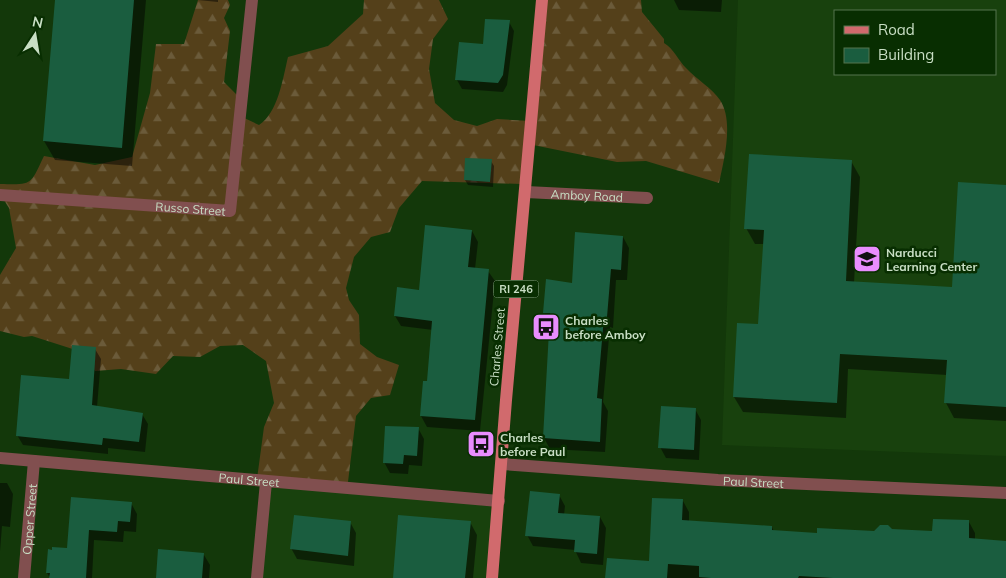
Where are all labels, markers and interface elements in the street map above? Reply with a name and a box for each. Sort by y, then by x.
north arrow [10,10,60,60]
legend [834,10,996,75]
text: N [31,12,45,32]
text: Road [878,20,915,39]
text: Building [878,45,934,64]
street label: Amboy Road [550,186,623,204]
street label: Russo Street [155,198,226,218]
school or university icon: Narducci Learning Center [852,244,882,274]
place label: Narducci Learning Center [886,245,977,274]
road number: RI 246 [494,280,538,298]
street label: Charles Street [486,307,508,387]
bus stop icon: Charles before Amboy [531,312,561,342]
place label: Charles before Amboy [565,313,646,342]
bus stop icon: Charles before Paul [466,429,496,459]
place label: Charles before Paul [500,430,565,459]
street label: Paul Street [218,469,280,490]
street label: Paul Street [723,473,784,490]
street label: Opper Street [19,483,40,555]

